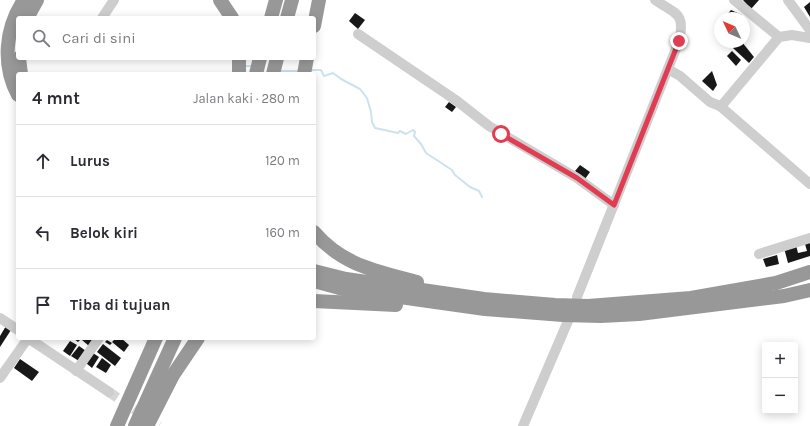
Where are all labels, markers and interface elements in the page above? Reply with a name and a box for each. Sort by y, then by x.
north arrow [714,12,750,48]
search box [16,16,316,60]
icon: search [30,27,52,49]
text: Cari di sini [62,29,136,47]
route end [670,32,688,50]
text: 4 mnt [32,88,80,108]
text: Jalan kaki · 280 m [193,91,300,106]
route start [492,125,510,143]
icon: ahead [32,150,54,172]
text: Lurus [70,152,110,170]
text: 120 m [265,153,300,168]
icon: left [32,222,54,244]
text: Belok kiri [70,224,138,242]
text: 160 m [265,225,300,240]
icon: arrive [32,294,54,316]
text: Tiba di tujuan [70,296,170,314]
map controls [762,342,798,414]
button: + [762,342,798,378]
button: − [762,378,798,414]

